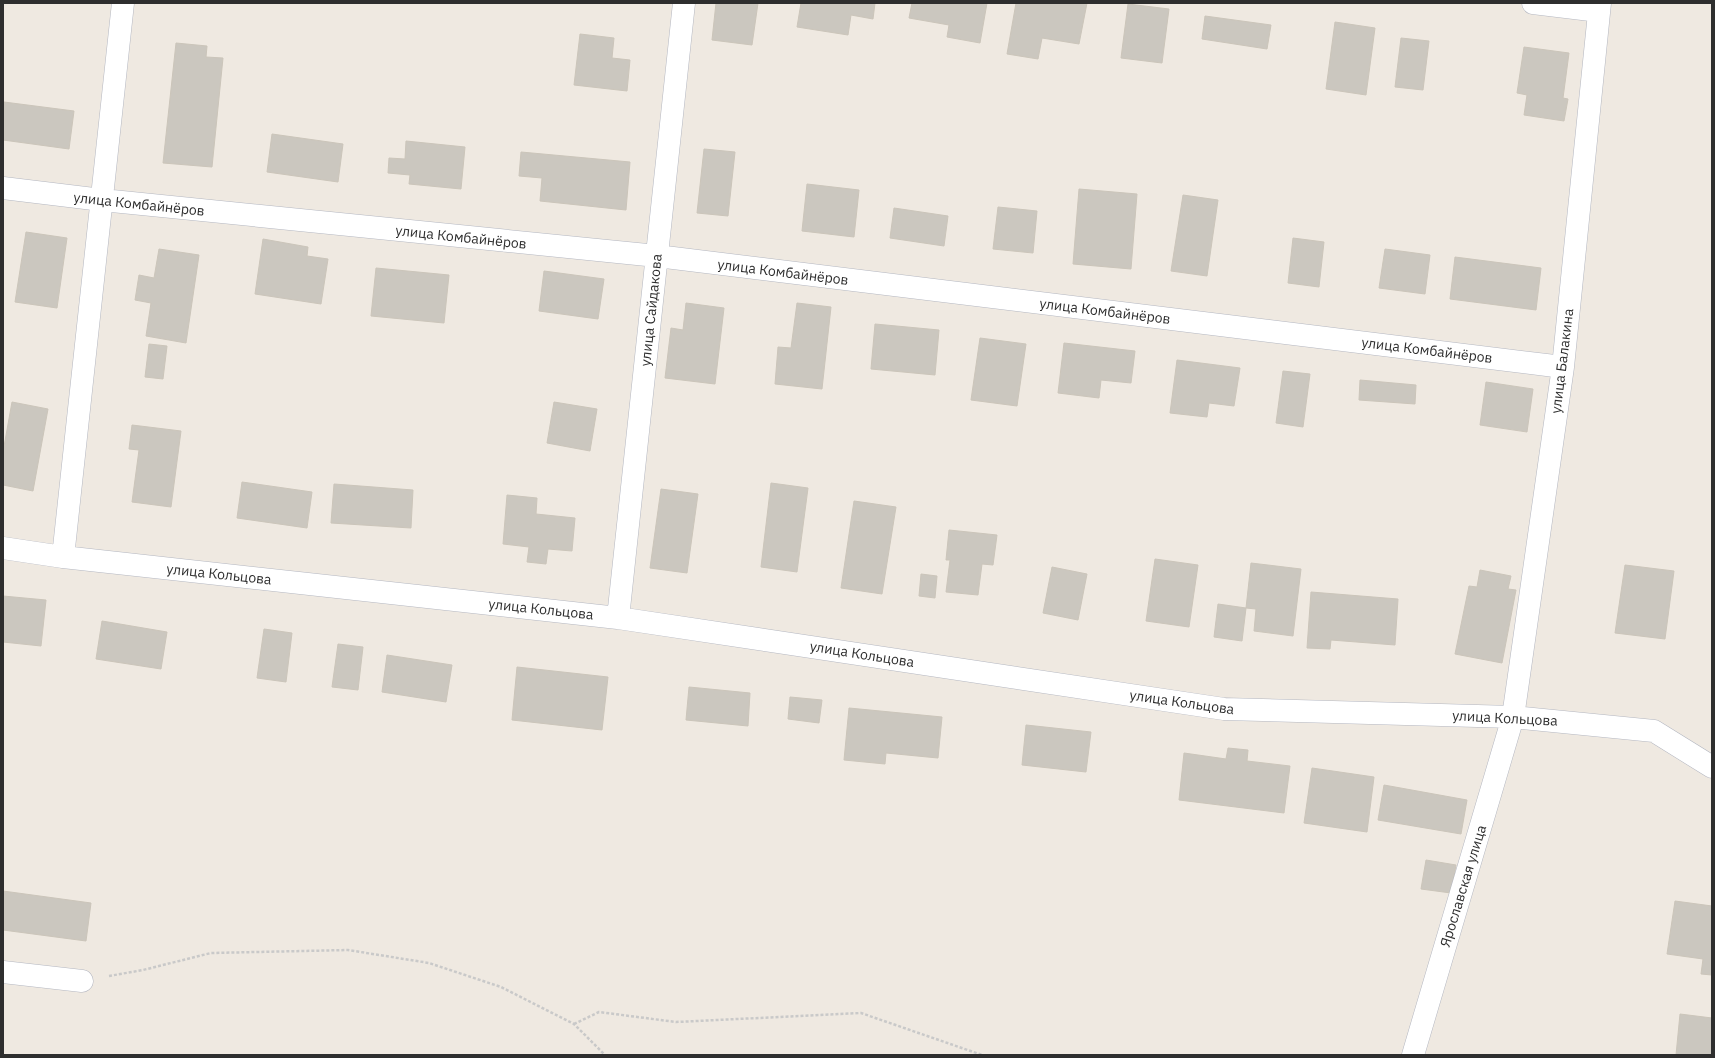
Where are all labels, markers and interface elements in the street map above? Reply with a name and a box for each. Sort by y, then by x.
street label: улица Комбайнёров [72,188,206,220]
street label: улица Комбайнёров [394,221,528,253]
street label: улица Сайдакова [636,252,666,367]
street label: улица Комбайнёров [716,255,850,289]
street label: улица Комбайнёров [1038,294,1172,328]
street label: улица Балакина [1547,307,1577,415]
street label: улица Комбайнёров [1360,333,1494,367]
street label: улица Кольцова [166,560,273,589]
street label: улица Кольцова [488,595,595,624]
street label: улица Кольцова [809,637,916,671]
street label: улица Кольцова [1129,686,1236,718]
street label: улица Кольцова [1452,706,1559,730]
street label: Ярославская улица [1436,822,1490,949]

